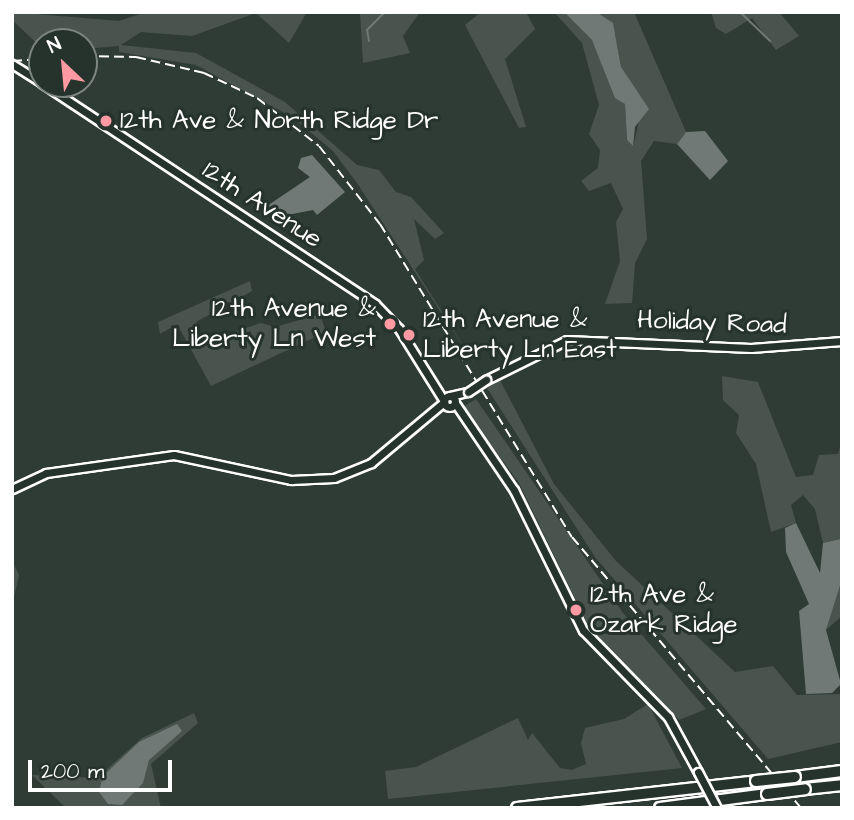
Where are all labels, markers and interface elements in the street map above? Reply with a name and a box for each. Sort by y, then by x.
north arrow [28,28,98,98]
text: N [43,31,66,60]
place label: 12th Ave & North Ridge Dr [120,105,438,137]
marker: 12th Ave & North Ridge Dr [98,113,114,129]
street label: 12th Avenue [196,155,328,255]
place label: 12th Avenue & Liberty Ln West [172,293,376,354]
place label: 12th Avenue & Liberty Ln East [423,304,617,366]
street label: Holiday Road [637,305,787,341]
marker: 12th Avenue & Liberty Ln West [382,316,398,332]
marker: 12th Avenue & Liberty Ln East [401,327,417,343]
place label: 12th Ave & Ozark Ridge [590,579,738,640]
marker: 12th Ave & Ozark Ridge [568,602,584,618]
scale bar [32,746,175,790]
text: 200 m [41,757,104,786]

